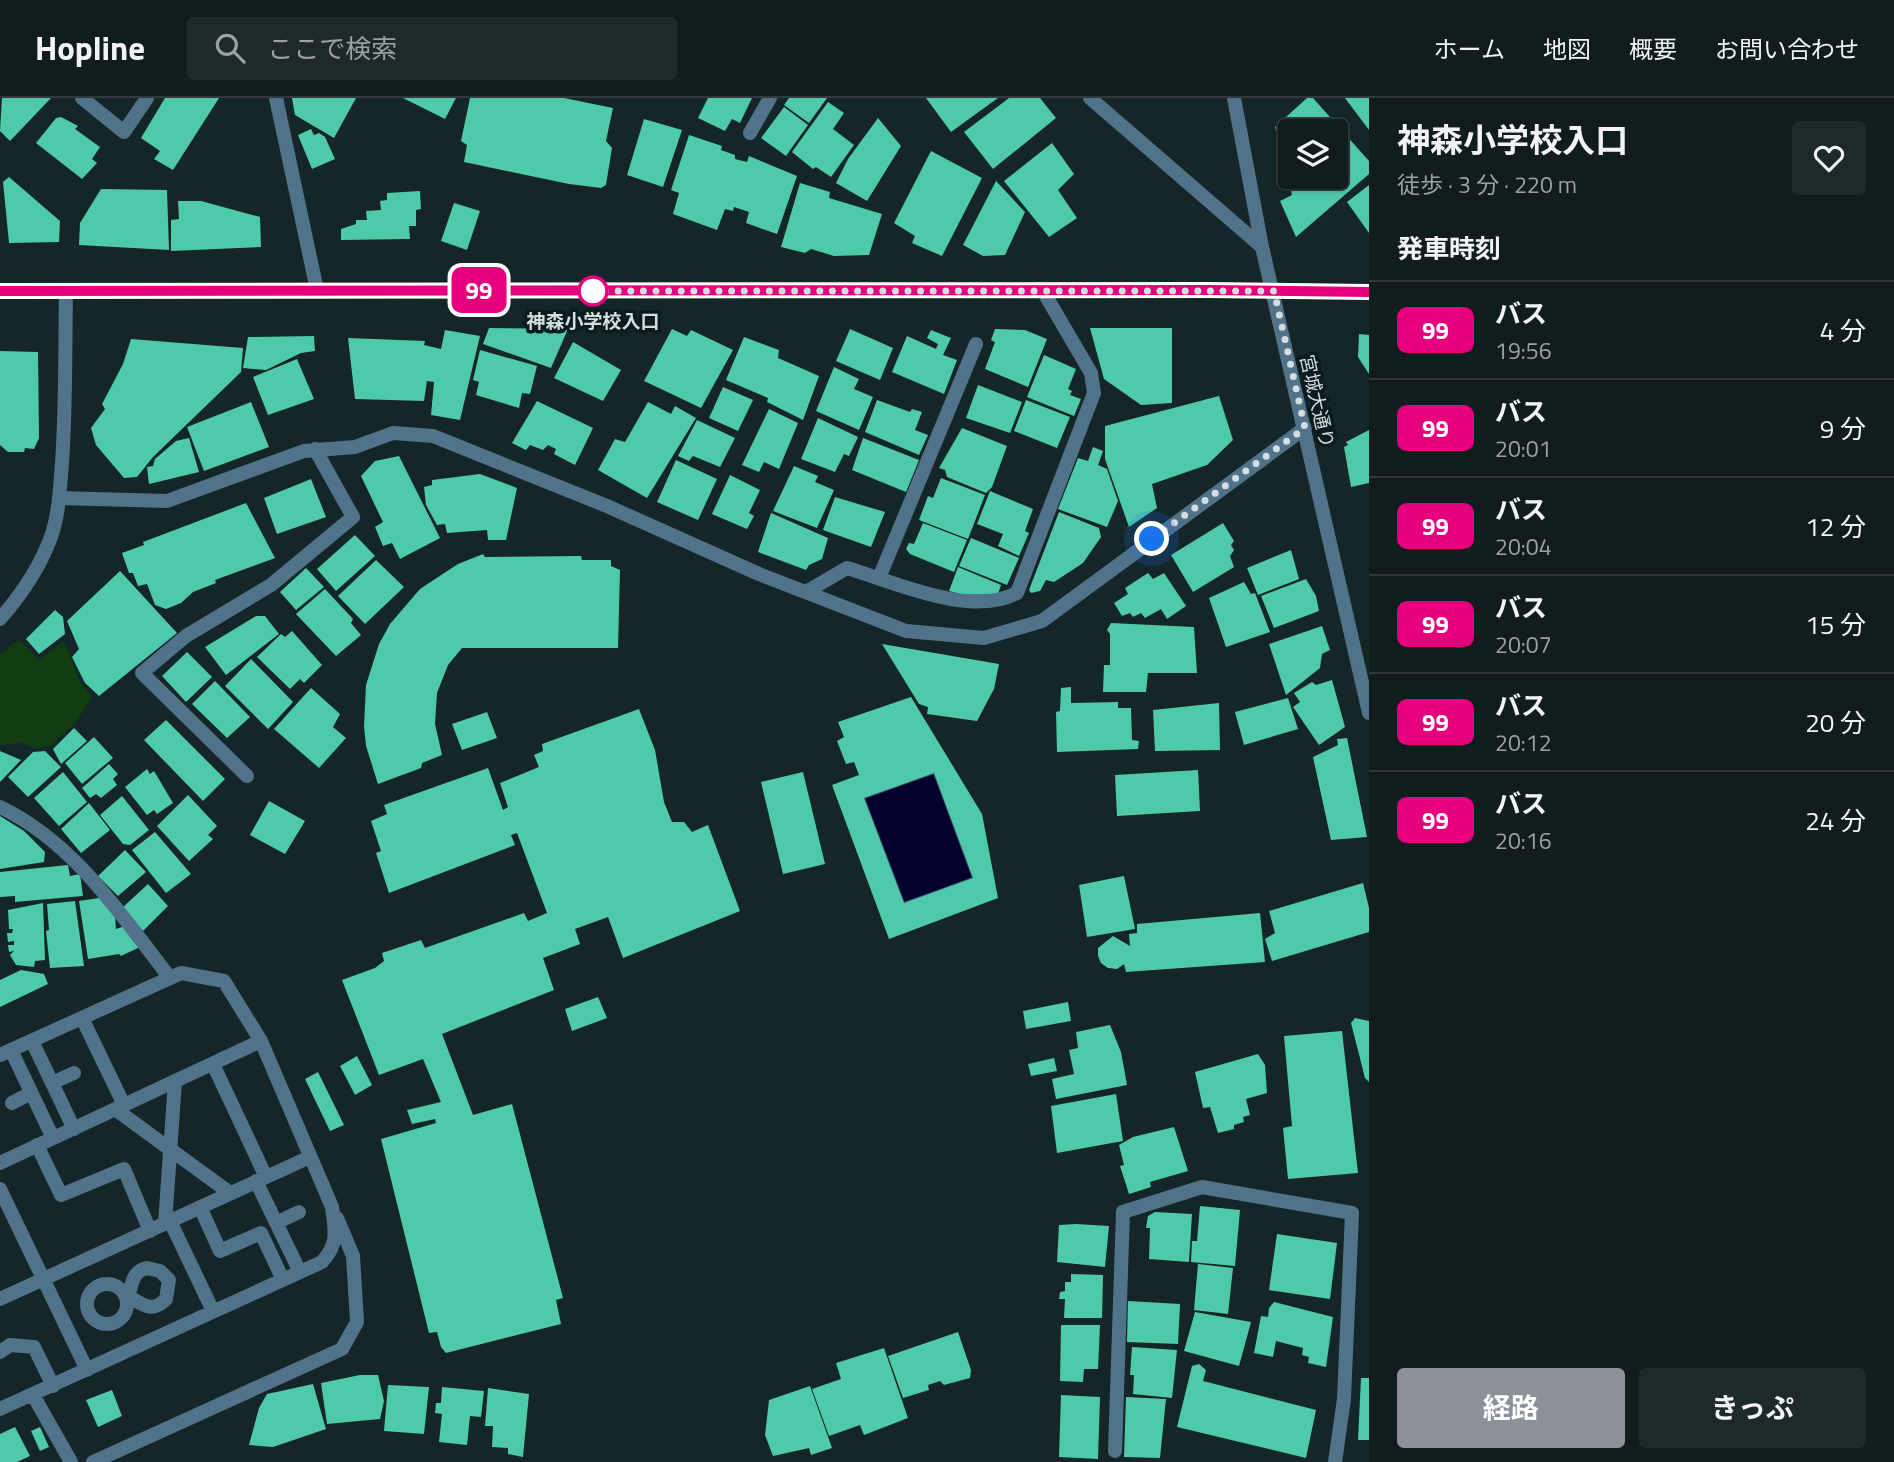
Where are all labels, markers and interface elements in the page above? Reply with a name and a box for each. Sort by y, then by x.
search box [187,17,677,80]
text: Hopline [35,23,145,73]
icon: search [211,29,249,67]
text: ここで検索 [267,29,397,68]
text: ホーム [1434,31,1505,67]
text: 地図 [1543,31,1591,67]
text: 概要 [1629,31,1677,67]
text: お問い合わせ [1715,31,1859,67]
text: 神森小学校入口 [1397,115,1628,165]
map controls [1278,119,1348,189]
button: layers [1278,119,1348,189]
button: heart [1792,121,1866,195]
text: 徒歩 · 3 分 · 220 m [1397,167,1577,202]
text: 発車時刻 [1397,229,1501,268]
line badge: 99 [448,267,510,313]
text: 99 [466,272,492,308]
marker: 神森小学校入口 [578,276,608,306]
text: バス [1495,294,1547,333]
place label: 神森小学校入口 [526,306,660,335]
text: 4 分 [1820,311,1866,350]
text: 99 [1422,312,1449,348]
text: 19:56 [1495,333,1552,368]
street label: 宮城大通り [1293,351,1343,451]
text: バス [1495,392,1547,431]
text: 9 分 [1820,409,1866,448]
text: 99 [1422,410,1449,446]
text: 20:01 [1495,431,1552,466]
text: バス [1495,490,1547,529]
text: 12 分 [1805,507,1866,546]
text: 99 [1422,508,1449,544]
your location [1134,521,1169,556]
text: 20:04 [1495,529,1552,564]
text: バス [1495,588,1547,627]
text: 15 分 [1805,605,1866,644]
text: 99 [1422,606,1449,642]
text: 20:07 [1495,627,1552,662]
text: バス [1495,686,1547,725]
text: 20 分 [1805,703,1866,742]
text: 99 [1422,704,1449,740]
text: 20:12 [1495,725,1552,760]
text: バス [1495,784,1547,823]
text: 24 分 [1805,801,1866,840]
text: 99 [1422,802,1449,838]
text: 20:16 [1495,823,1552,858]
button: 経路 [1397,1368,1625,1448]
button: きっぷ [1639,1368,1866,1448]

